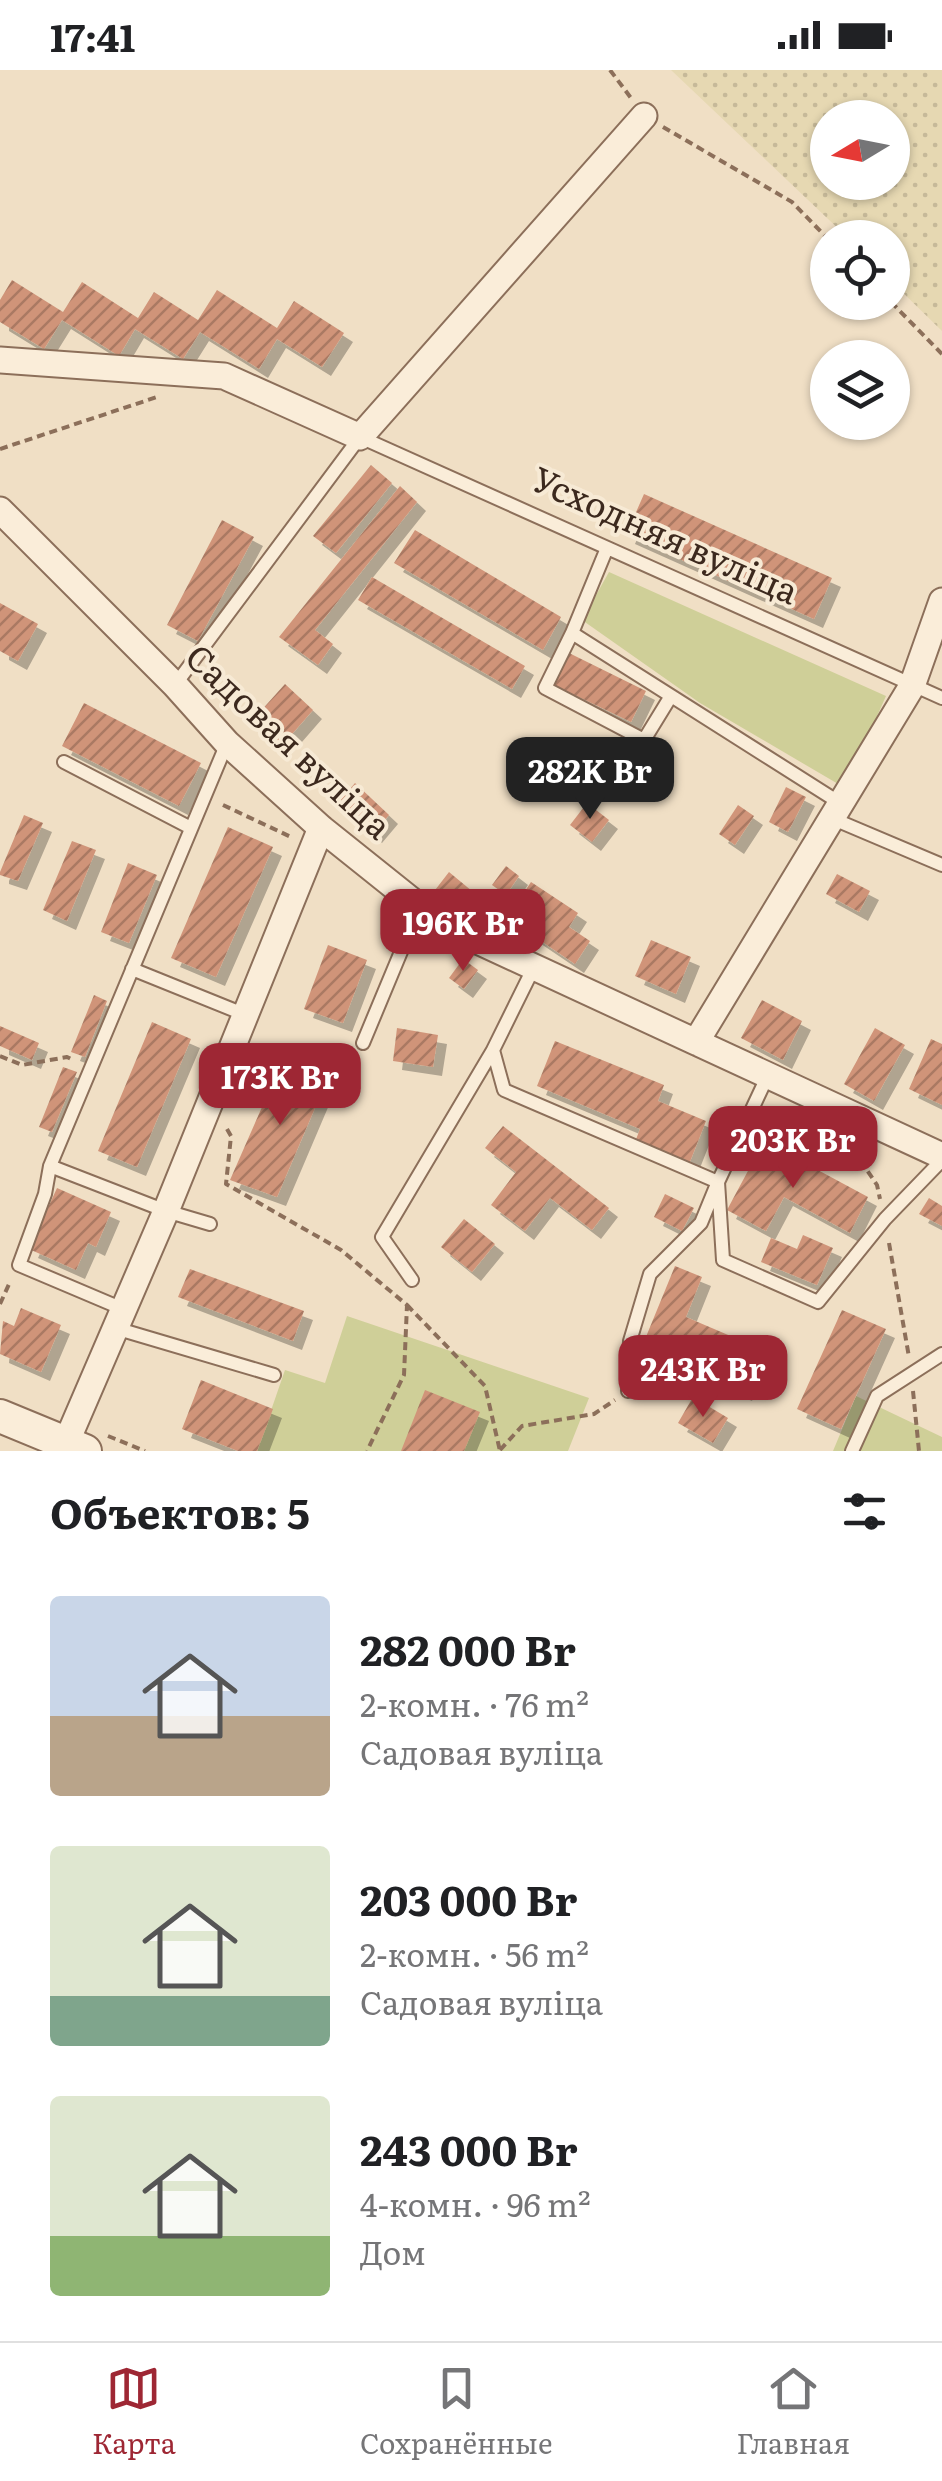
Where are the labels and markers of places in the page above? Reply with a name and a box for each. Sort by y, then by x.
pin: 282K Br [498,737,682,822]
pin: 196K Br [371,889,555,974]
pin: 173K Br [188,1043,372,1128]
pin: 203K Br [701,1106,885,1191]
pin: 243K Br [611,1335,795,1420]

